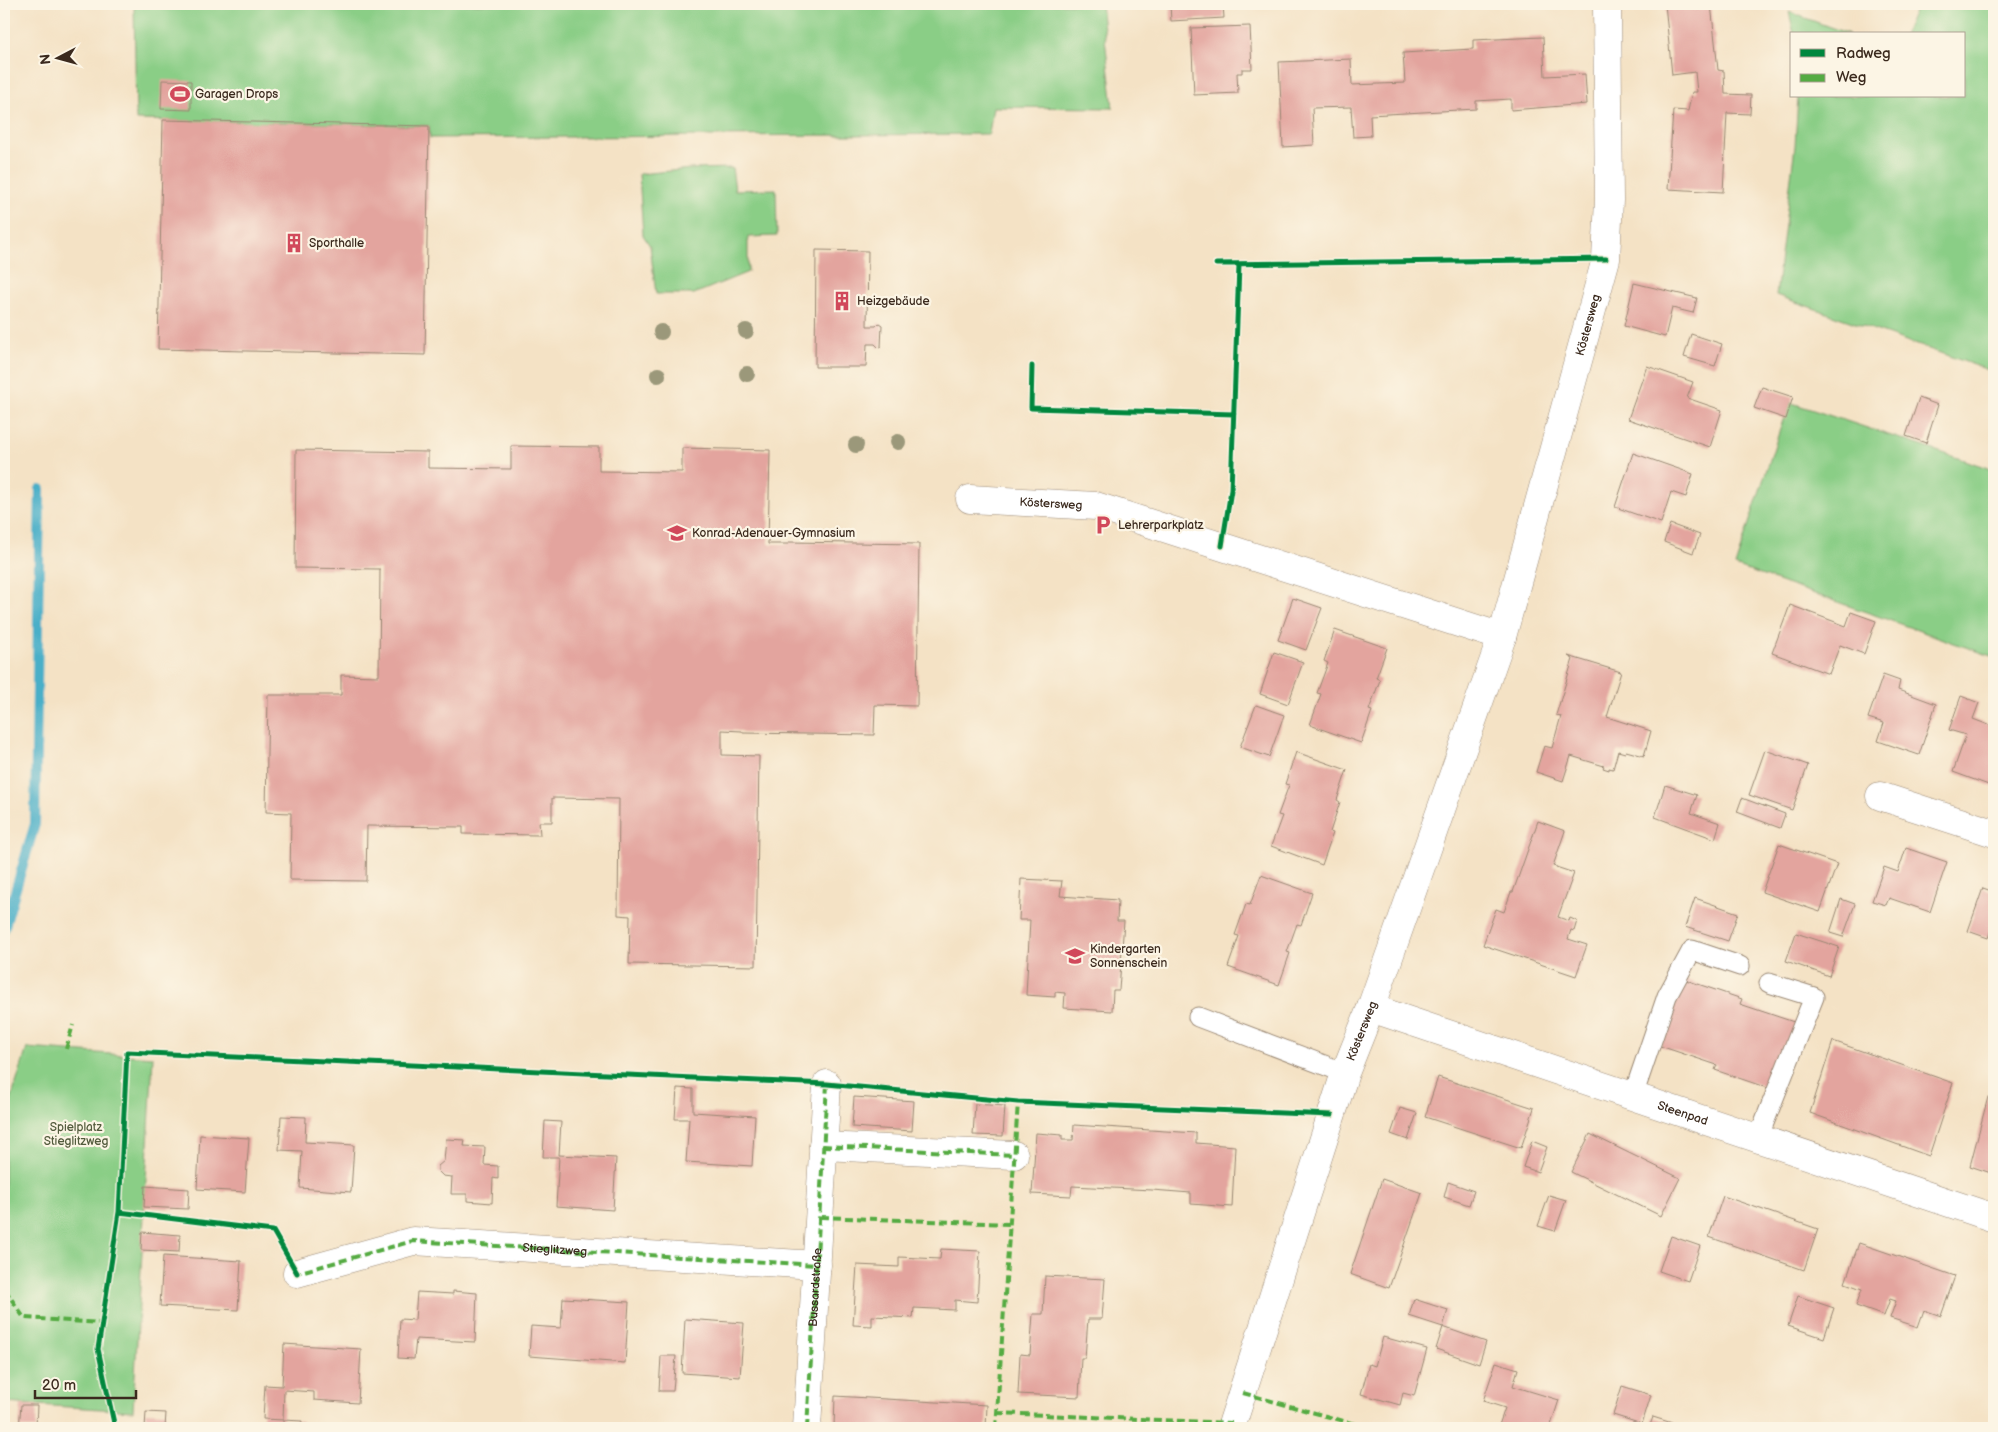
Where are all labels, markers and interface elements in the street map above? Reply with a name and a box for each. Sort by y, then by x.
north arrow [32,32,82,82]
legend [1790,32,1966,98]
text: Radweg [1836,44,1891,63]
text: N [37,53,55,65]
text: Weg [1836,68,1866,87]
sports icon: Garagen Drops [169,83,191,105]
place label: Garagen Drops [195,87,278,102]
building icon: Sporthalle [283,232,305,254]
place label: Sporthalle [309,236,364,251]
building icon: Heizgebäude [831,290,853,312]
street label: Köstersweg [1572,292,1603,357]
place label: Heizgebäude [857,294,930,309]
street label: Köstersweg [1019,494,1083,513]
parking icon: Lehrerparkplatz [1092,514,1114,536]
place label: Lehrerparkplatz [1118,518,1204,533]
school or university icon: Konrad-Adenauer-Gymnasium [666,522,688,544]
place label: Konrad-Adenauer-Gymnasium [692,526,855,541]
place label: Kindergarten Sonnenschein [1090,942,1167,971]
school or university icon: Kindergarten Sonnenschein [1064,945,1086,967]
street label: Köstersweg [1343,999,1380,1063]
street label: Steenpad [1656,1098,1710,1129]
park label: Spielplatz Stieglitzweg [44,1120,108,1149]
street label: Stieglitzweg [522,1240,588,1259]
street label: Bussardstraße [805,1247,825,1327]
scale bar [35,1367,136,1399]
text: 20 m [42,1376,76,1395]

